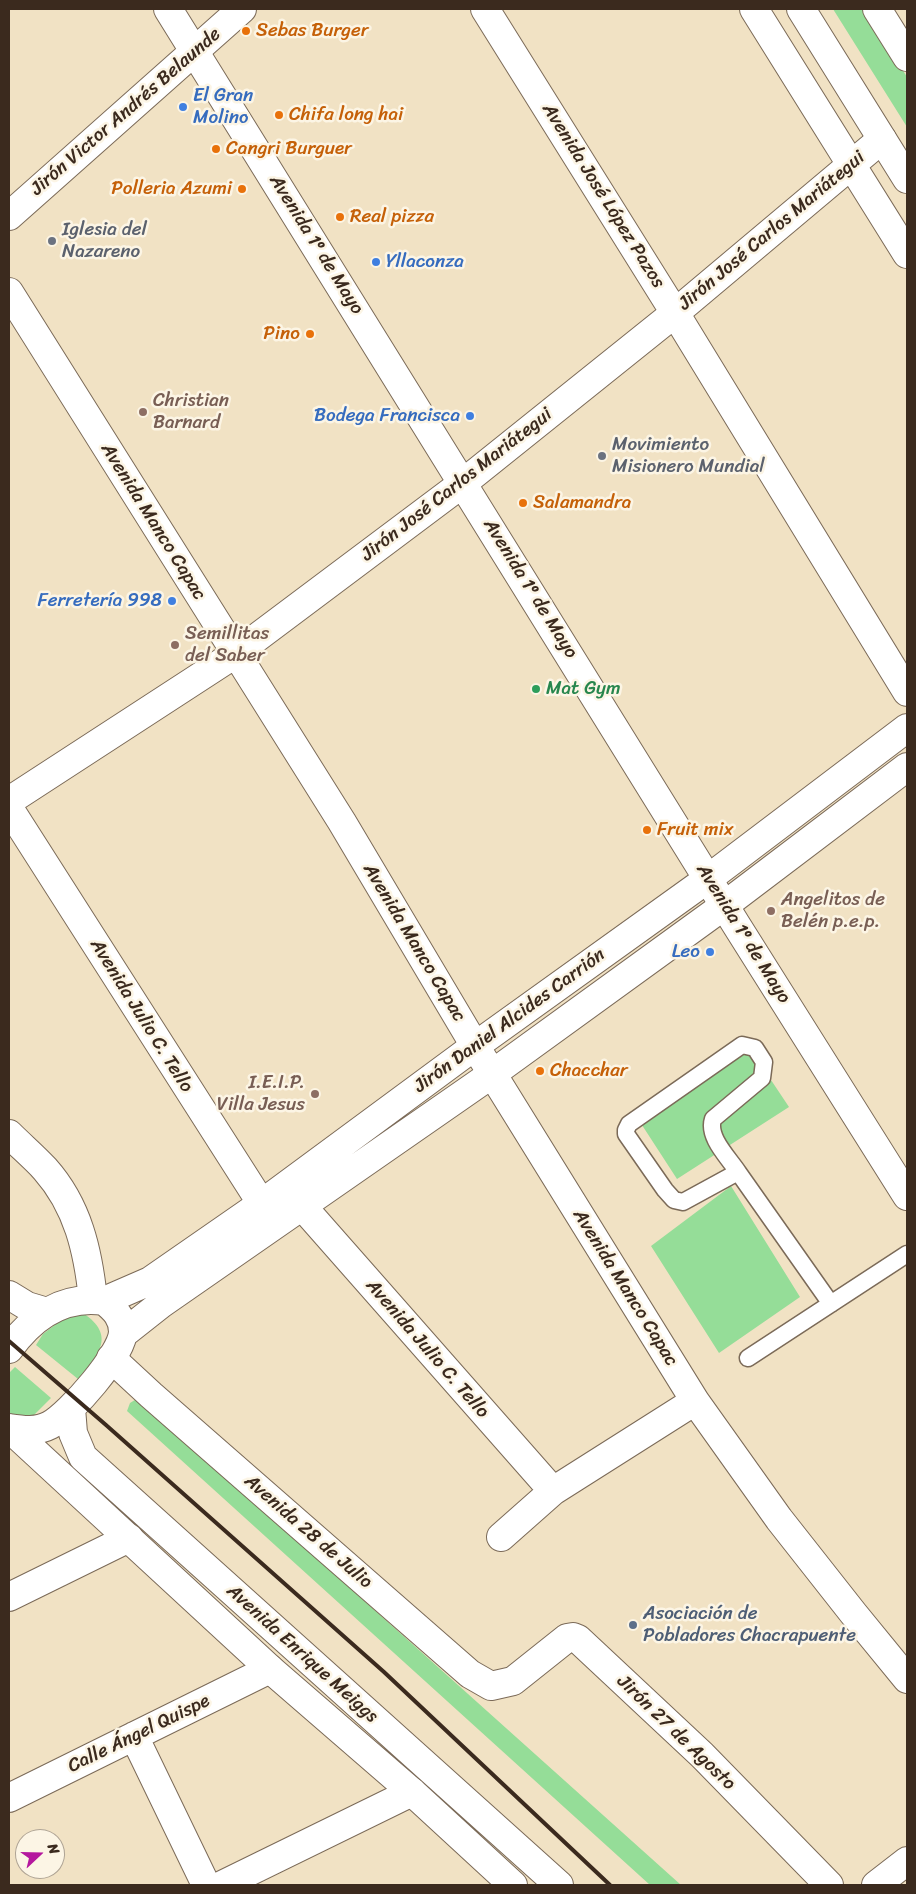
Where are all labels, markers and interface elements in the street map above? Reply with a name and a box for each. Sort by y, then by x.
place label: Sebas Burger [256,20,368,42]
street label: Jirón Victor Andrés Belaunde [26,23,226,201]
marker: Sebas Burger [240,25,252,37]
place label: El Gran Molino [193,85,253,129]
street label: Avenida José López Pazos [537,99,669,293]
marker: El Gran Molino [177,101,189,113]
place label: Chifa long hai [289,104,403,126]
marker: Chifa long hai [273,109,285,121]
place label: Cangri Burguer [226,138,352,160]
marker: Cangri Burguer [210,143,222,155]
street label: Jirón José Carlos Mariátegui [674,146,870,316]
street label: Avenida 1º de Mayo [264,171,368,319]
place label: Polleria Azumi [111,178,232,200]
marker: Polleria Azumi [236,183,248,195]
place label: Real pizza [350,206,434,228]
marker: Real pizza [334,211,346,223]
place label: Iglesia del Nazareno [62,219,147,263]
marker: Iglesia del Nazareno [46,235,58,247]
place label: Yllaconza [386,251,464,273]
marker: Yllaconza [370,256,382,268]
place label: Pino [263,323,300,345]
marker: Pino [304,328,316,340]
place label: Christian Barnard [153,390,229,434]
street label: Jirón José Carlos Mariátegui [357,403,557,567]
place label: Bodega Francisca [314,405,460,427]
marker: Christian Barnard [137,406,149,418]
marker: Bodega Francisca [464,410,476,422]
place label: Movimiento Misionero Mundial [612,434,765,478]
street label: Avenida Manco Capac [95,439,211,605]
marker: Movimiento Misionero Mundial [596,450,608,462]
place label: Salamandra [533,492,631,514]
marker: Salamandra [517,497,529,509]
street label: Avenida 1º de Mayo [478,515,582,663]
place label: Ferretería 998 [37,590,162,612]
marker: Ferretería 998 [166,595,178,607]
place label: Semillitas del Saber [185,623,269,667]
marker: Semillitas del Saber [169,639,181,651]
place label: Mat Gym [546,678,621,700]
marker: Mat Gym [530,683,542,695]
place label: Fruit mix [657,819,733,841]
marker: Fruit mix [641,824,653,836]
street label: Avenida Manco Capac [358,860,470,1026]
street label: Avenida 1º de Mayo [691,860,795,1008]
place label: Angelitos de Belén p.e.p. [781,889,885,933]
marker: Angelitos de Belén p.e.p. [765,905,777,917]
street label: Avenida Julio C. Tello [84,935,198,1097]
place label: Leo [672,941,700,963]
street label: Jirón Daniel Alcides Carrión [410,944,610,1098]
marker: Leo [704,946,716,958]
place label: Chacchar [550,1060,628,1082]
marker: Chacchar [534,1065,546,1077]
place label: I.E.I.P. Villa Jesus [217,1072,305,1116]
marker: I.E.I.P. Villa Jesus [309,1088,321,1100]
street label: Avenida Manco Capac [567,1205,683,1371]
street label: Avenida Julio C. Tello [360,1275,494,1423]
street label: Avenida 28 de Julio [239,1470,377,1594]
street label: Avenida Enrique Meiggs [222,1580,382,1728]
place label: Asociación de Pobladores Chacrapuente [643,1603,856,1647]
marker: Asociación de Pobladores Chacrapuente [627,1619,639,1631]
street label: Jirón 27 de Agosto [612,1671,740,1795]
street label: Calle Ángel Quispe [64,1690,214,1778]
north arrow [15,1829,65,1879]
text: N [40,1840,67,1858]

